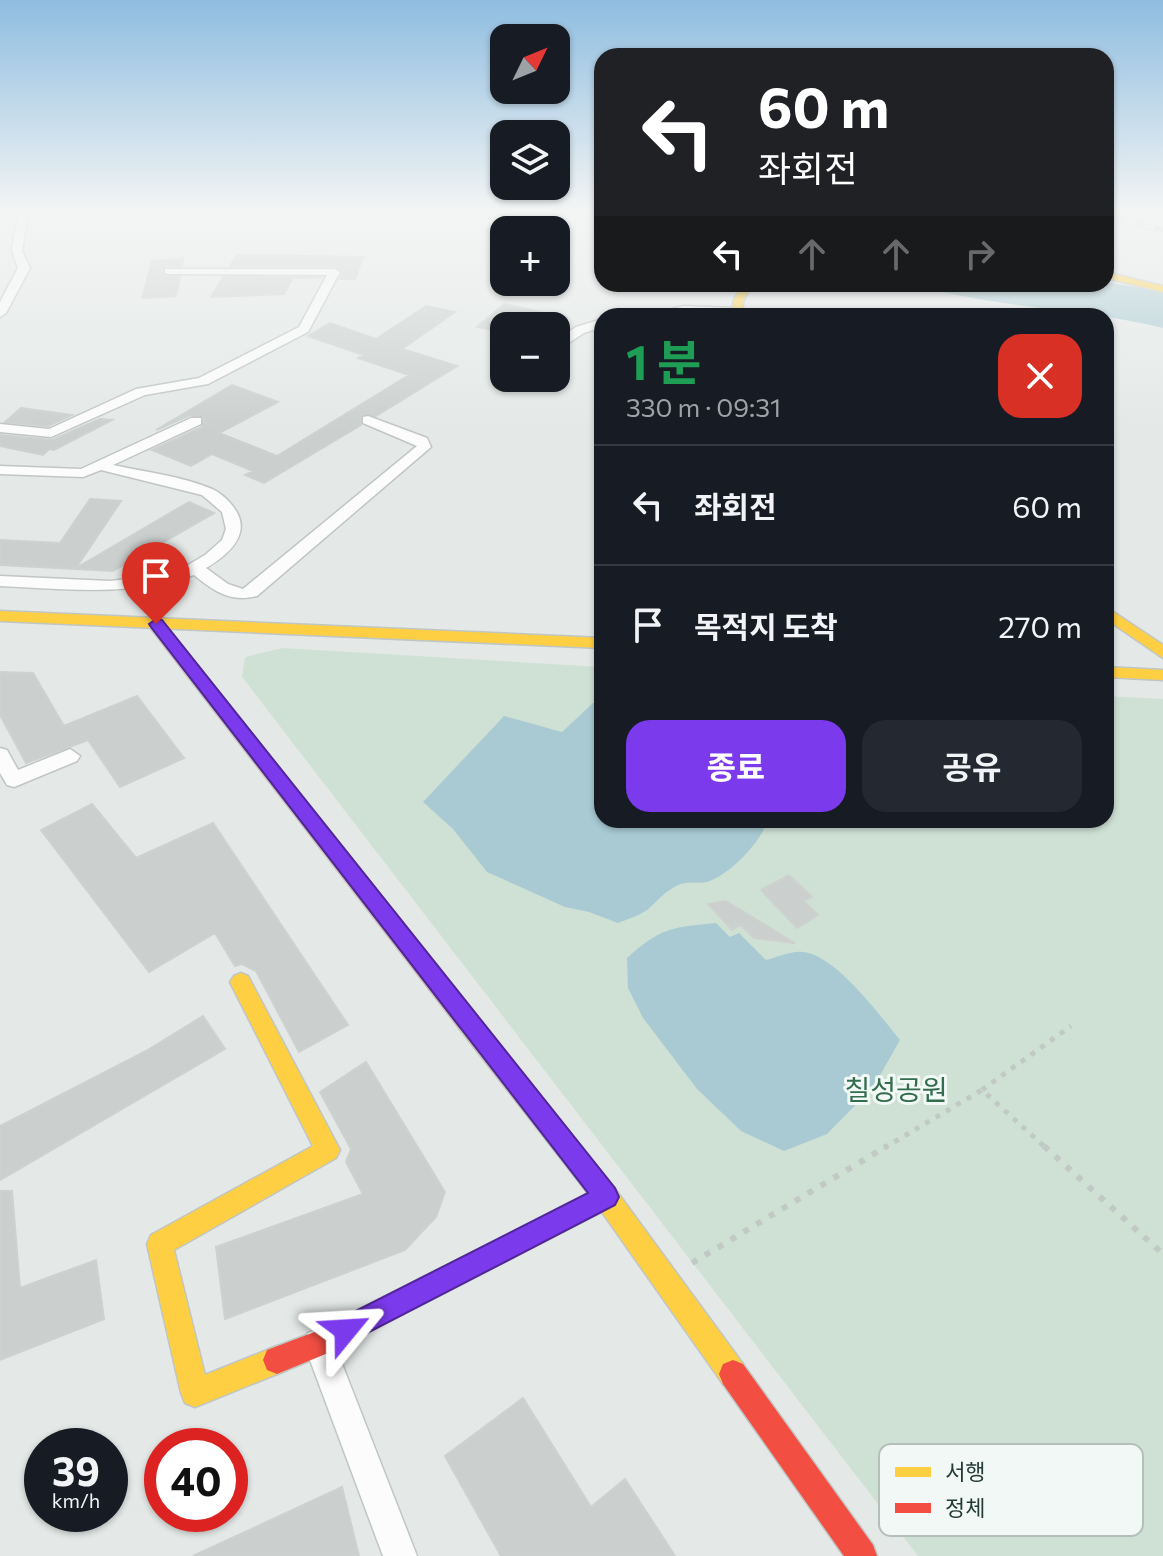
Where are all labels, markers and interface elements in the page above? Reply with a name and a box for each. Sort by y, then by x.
north arrow [490,24,570,104]
map controls [490,24,570,392]
text: 60 m [758,71,889,140]
icon: left [626,80,730,184]
button: layers [490,120,570,200]
text: 좌회전 [758,145,857,189]
button: + [490,216,570,296]
icon: left [706,232,750,276]
icon: ahead [790,232,834,276]
icon: ahead [874,232,918,276]
icon: right [958,232,1002,276]
button: − [490,312,570,392]
text: 1 분 [626,331,701,390]
button: close [998,334,1082,418]
text: 330 m · 09:31 [626,391,781,422]
icon: left [626,483,670,527]
text: 좌회전 [694,487,777,524]
text: 60 m [1012,487,1082,524]
pin [122,542,190,624]
icon: arrive [134,554,178,598]
icon: arrive [626,603,670,647]
text: 목적지 도착 [694,607,838,644]
text: 270 m [998,607,1082,644]
button: 종료 [626,720,846,812]
button: 공유 [862,720,1082,812]
park label: 칠성공원 [844,1072,948,1106]
position arrow [304,1288,388,1372]
speed limit sign: 40 [144,1428,248,1532]
legend [879,1444,1143,1536]
text: 39 [52,1445,100,1494]
text: 서행 [945,1458,985,1485]
text: km/h [52,1488,100,1512]
text: 정체 [945,1494,985,1521]

